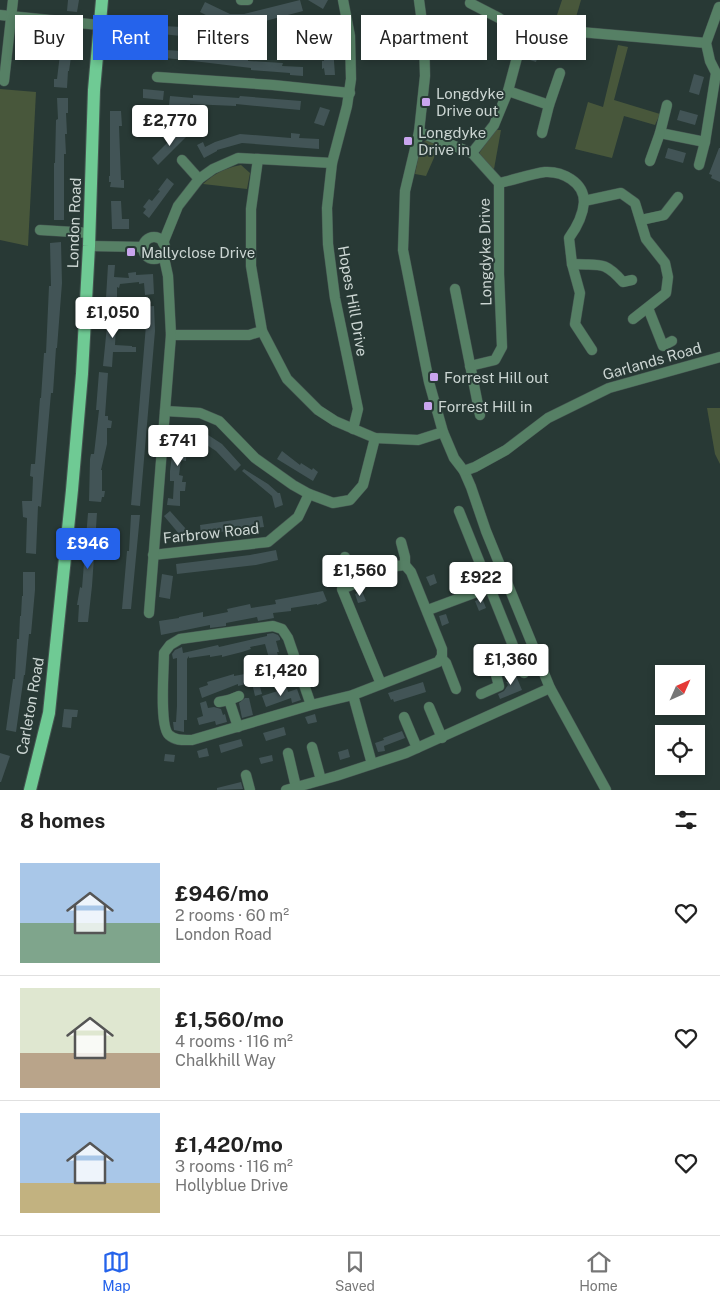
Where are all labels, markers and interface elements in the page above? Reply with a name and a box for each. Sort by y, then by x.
chip: Buy [15,15,83,60]
chip: Rent [93,15,168,60]
chip: Filters [178,15,267,60]
chip: New [277,15,351,60]
chip: Apartment [361,15,487,60]
chip: House [497,15,586,60]
place label: Longdyke Drive out [436,85,504,119]
marker: Longdyke Drive out [420,96,432,108]
pin: £2,770 [129,104,211,147]
text: £2,770 [143,111,197,130]
place label: Longdyke Drive in [418,124,486,158]
marker: Longdyke Drive in [402,135,414,147]
street label: London Road [64,177,84,269]
street label: Longdyke Drive [476,198,494,306]
place label: Mallyclose Drive [141,244,255,261]
street label: Hopes Hill Drive [335,244,371,358]
marker: Mallyclose Drive [125,246,137,258]
pin: £1,050 [72,296,154,339]
text: £1,050 [86,303,140,322]
street label: Garlands Road [601,339,703,383]
place label: Forrest Hill out [444,369,549,386]
marker: Forrest Hill out [428,371,440,383]
place label: Forrest Hill in [438,398,532,415]
marker: Forrest Hill in [422,400,434,412]
pin: £741 [148,424,208,467]
text: £741 [159,431,197,450]
street label: Farbrow Road [162,519,260,547]
pin: £946 [58,528,118,570]
text: £946 [67,534,109,553]
pin: £1,560 [319,554,401,597]
text: £1,560 [333,561,387,580]
pin: £922 [451,562,511,604]
text: £922 [460,568,502,587]
pin: £1,360 [470,644,552,686]
text: £1,360 [484,650,538,669]
pin: £1,420 [240,654,322,697]
street label: Carleton Road [13,656,47,756]
text: £1,420 [255,661,307,680]
north arrow [655,665,705,715]
map controls [655,665,705,775]
button: locate [655,725,705,775]
icon: filters [672,806,700,834]
text: 8 homes [20,808,105,833]
text: £946/mo [175,881,269,906]
icon: home [60,883,120,943]
icon: heart [672,899,700,927]
text: 2 rooms · 60 m² [175,906,289,925]
text: London Road [175,925,272,944]
text: £1,560/mo [175,1007,284,1032]
icon: home [60,1008,120,1068]
icon: heart [672,1024,700,1052]
text: 4 rooms · 116 m² [175,1032,293,1051]
text: Chalkhill Way [175,1051,276,1070]
text: £1,420/mo [175,1132,283,1157]
icon: home [60,1133,120,1193]
icon: heart [672,1149,700,1177]
text: 3 rooms · 116 m² [175,1157,293,1176]
text: Hollyblue Drive [175,1176,288,1195]
tab: Map [102,1248,131,1294]
tab: Saved [335,1248,375,1294]
tab: Home [579,1248,618,1294]

